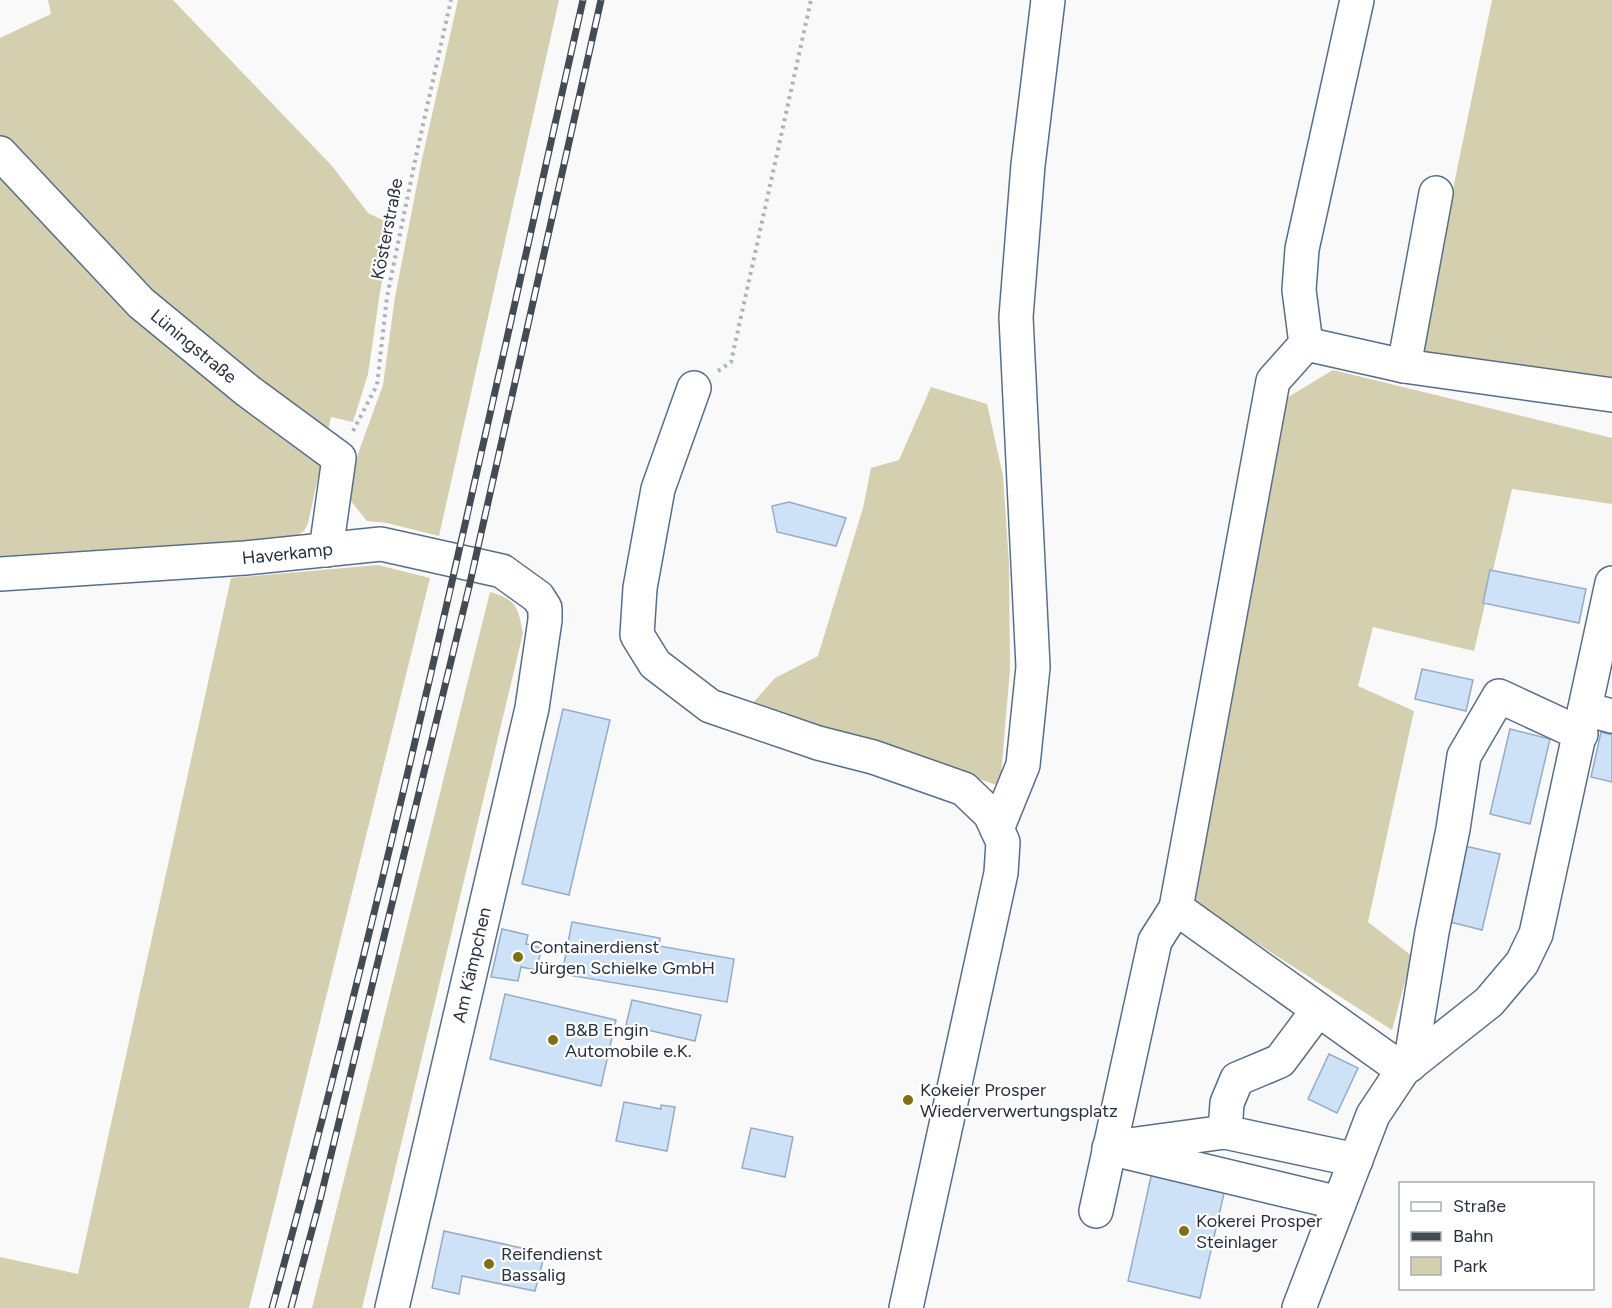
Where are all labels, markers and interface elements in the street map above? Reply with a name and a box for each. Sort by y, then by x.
street label: Kösterstraße [366,176,408,282]
street label: Lüningstraße [146,305,241,388]
street label: Haverkamp [241,538,334,569]
street label: Am Kämpchen [448,905,496,1025]
place label: Containerdienst Jürgen Schielke GmbH [530,936,715,979]
marker: Containerdienst Jürgen Schielke GmbH [511,950,525,964]
place label: B&B Engin Automobile e.K. [565,1019,691,1062]
marker: B&B Engin Automobile e.K. [546,1033,560,1047]
place label: Kokeier Prosper Wiederverwertungsplatz [920,1079,1118,1122]
marker: Kokeier Prosper Wiederverwertungsplatz [901,1093,915,1107]
legend [1399,1182,1594,1290]
text: Straße [1453,1195,1506,1217]
place label: Kokerei Prosper Steinlager [1196,1210,1322,1253]
marker: Kokerei Prosper Steinlager [1177,1224,1191,1238]
text: Bahn [1453,1225,1493,1247]
place label: Reifendienst Bassalig [501,1243,603,1286]
text: Park [1453,1255,1488,1277]
marker: Reifendienst Bassalig [482,1257,496,1271]

